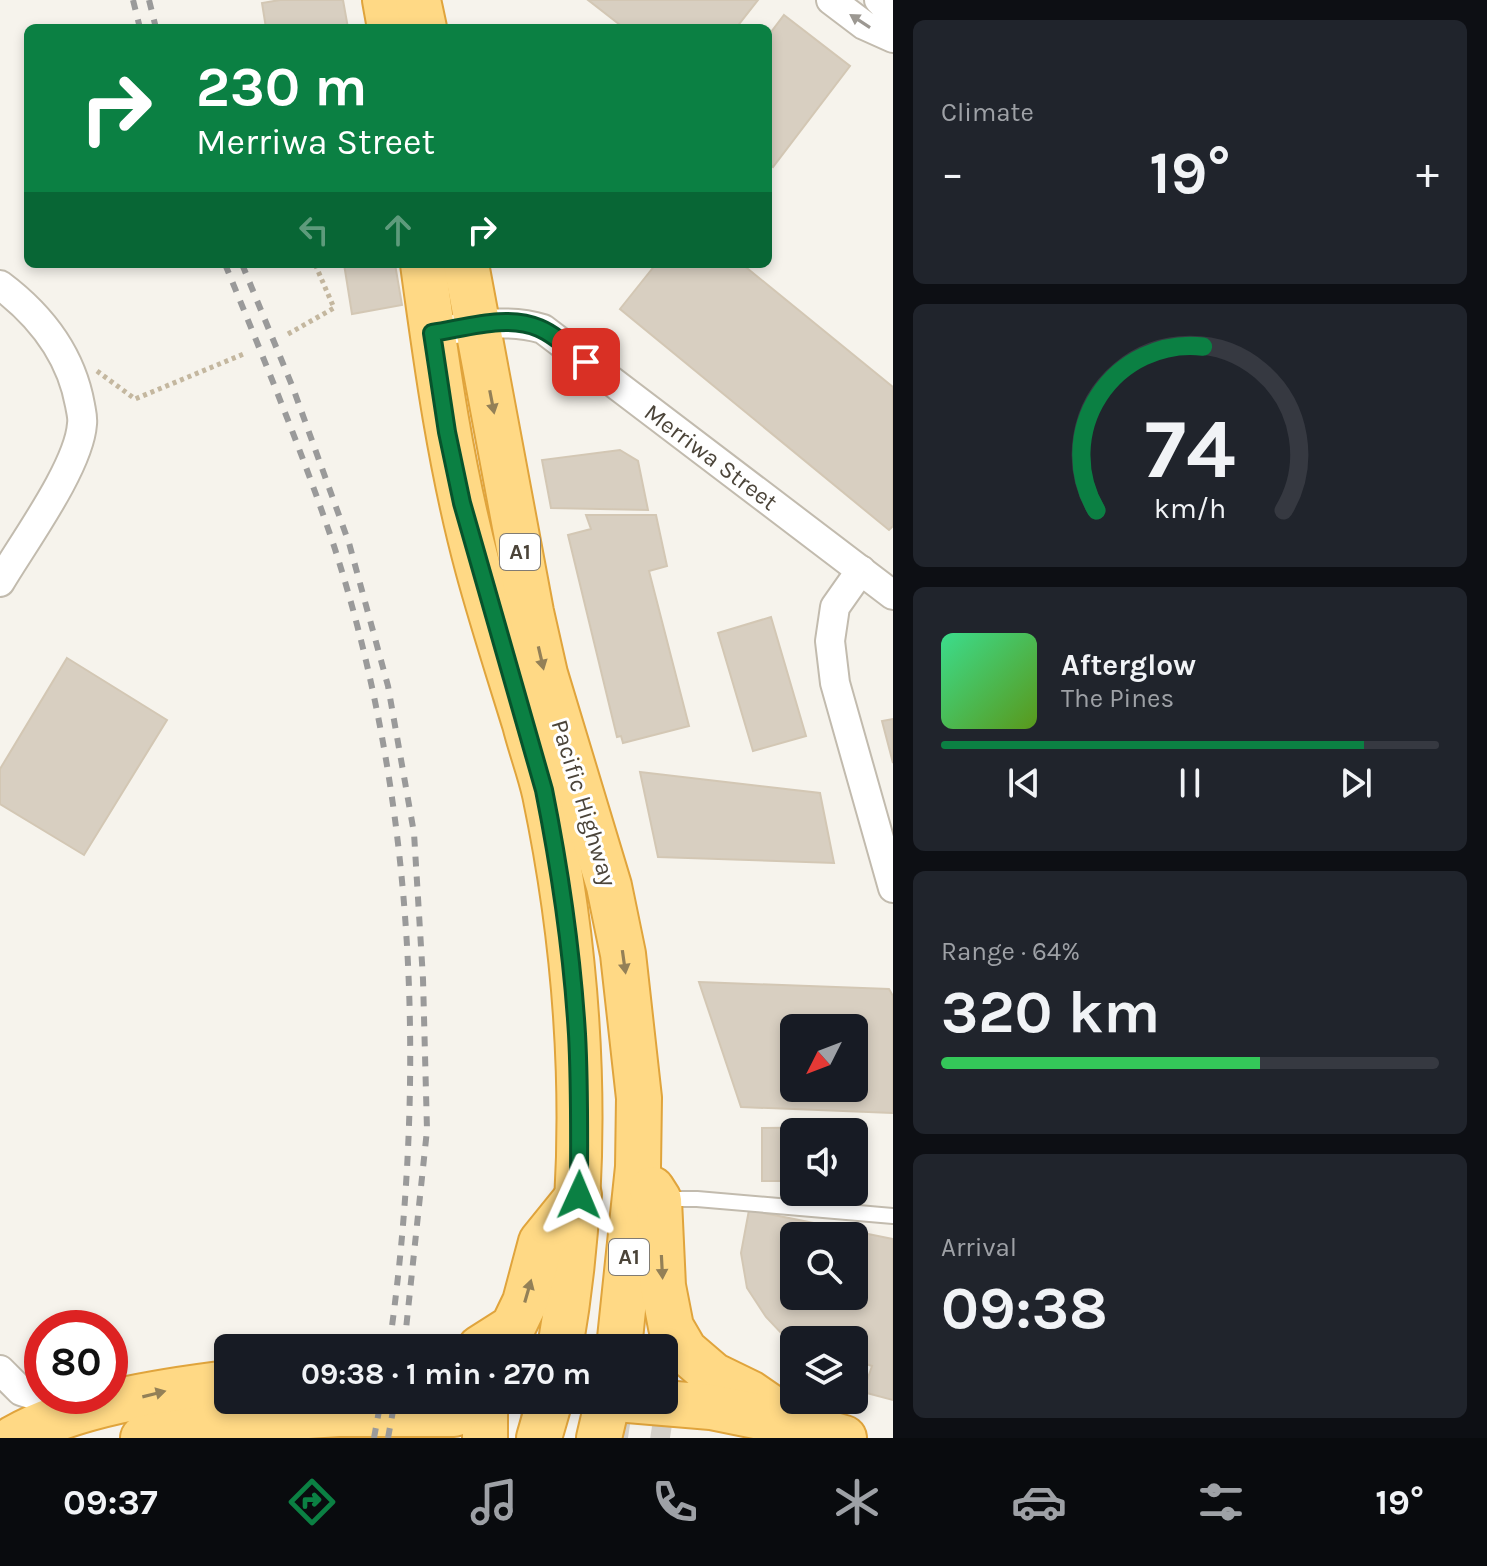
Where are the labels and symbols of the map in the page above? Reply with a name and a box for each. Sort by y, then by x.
one-way arrow [850,14,871,29]
pin [552,328,620,396]
one-way arrow [486,390,498,415]
street label: Merriwa Street [639,398,783,516]
road number: A1 [500,534,540,570]
one-way arrow [535,645,548,670]
street label: Pacific Highway [545,716,623,890]
one-way arrow [618,950,631,975]
north arrow [780,1014,868,1102]
position arrow [537,1153,621,1237]
road number: A1 [609,1239,649,1275]
one-way arrow [655,1255,668,1280]
one-way arrow [522,1279,535,1303]
speed limit sign: 80 [24,1310,128,1414]
one-way arrow [141,1387,166,1400]

